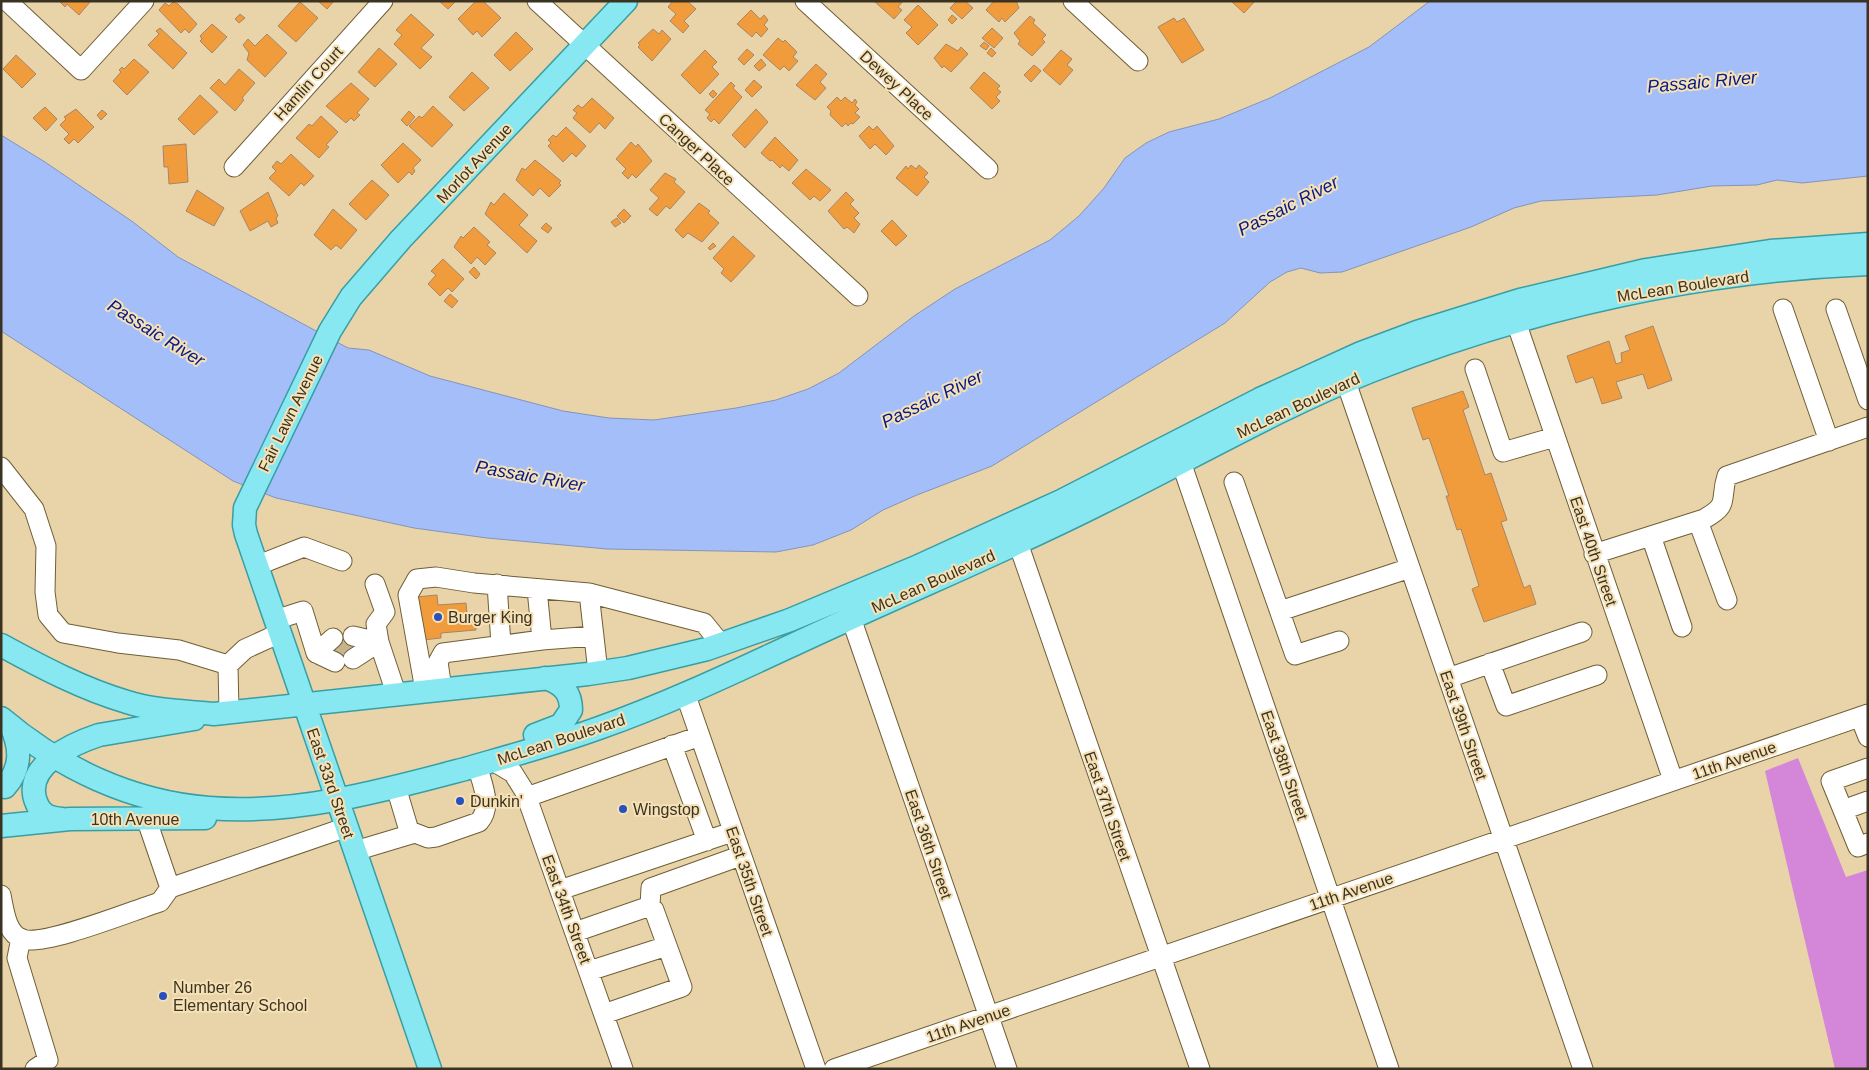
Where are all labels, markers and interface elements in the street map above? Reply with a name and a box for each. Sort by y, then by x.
street label: Hamlin Court [271,43,346,124]
street label: Dewey Place [857,47,937,123]
water label: Passaic River [1646,67,1759,97]
street label: Canger Place [655,110,738,189]
street label: Morlot Avenue [433,120,515,206]
water label: Passaic River [1234,172,1342,240]
street label: McLean Boulevard [1616,268,1750,305]
water label: Passaic River [104,295,209,371]
street label: Fair Lawn Avenue [255,352,326,474]
water label: Passaic River [878,365,987,432]
street label: McLean Boulevard [1234,370,1362,441]
water label: Passaic River [474,457,587,496]
street label: East 40th Street [1567,494,1620,609]
street label: McLean Boulevard [869,547,998,616]
place label: Burger King [448,609,533,626]
marker: Burger King [432,611,444,623]
street label: East 39th Street [1437,668,1490,783]
street label: East 38th Street [1258,708,1311,823]
street label: McLean Boulevard [495,711,627,768]
street label: East 33rd Street [304,726,358,841]
street label: 11th Avenue [1690,738,1778,783]
street label: East 37th Street [1081,749,1134,864]
street label: East 36th Street [902,787,955,902]
place label: Dunkin' [470,793,523,810]
marker: Dunkin' [454,795,466,807]
place label: Wingstop [633,801,700,818]
marker: Wingstop [617,803,629,815]
street label: 10th Avenue [91,811,179,828]
street label: East 35th Street [723,824,776,939]
street label: East 34th Street [539,852,594,967]
street label: 11th Avenue [1307,869,1395,914]
place label: Number 26 Elementary School [173,979,307,1014]
marker: Number 26 Elementary School [157,990,169,1002]
street label: 11th Avenue [924,1001,1012,1046]

